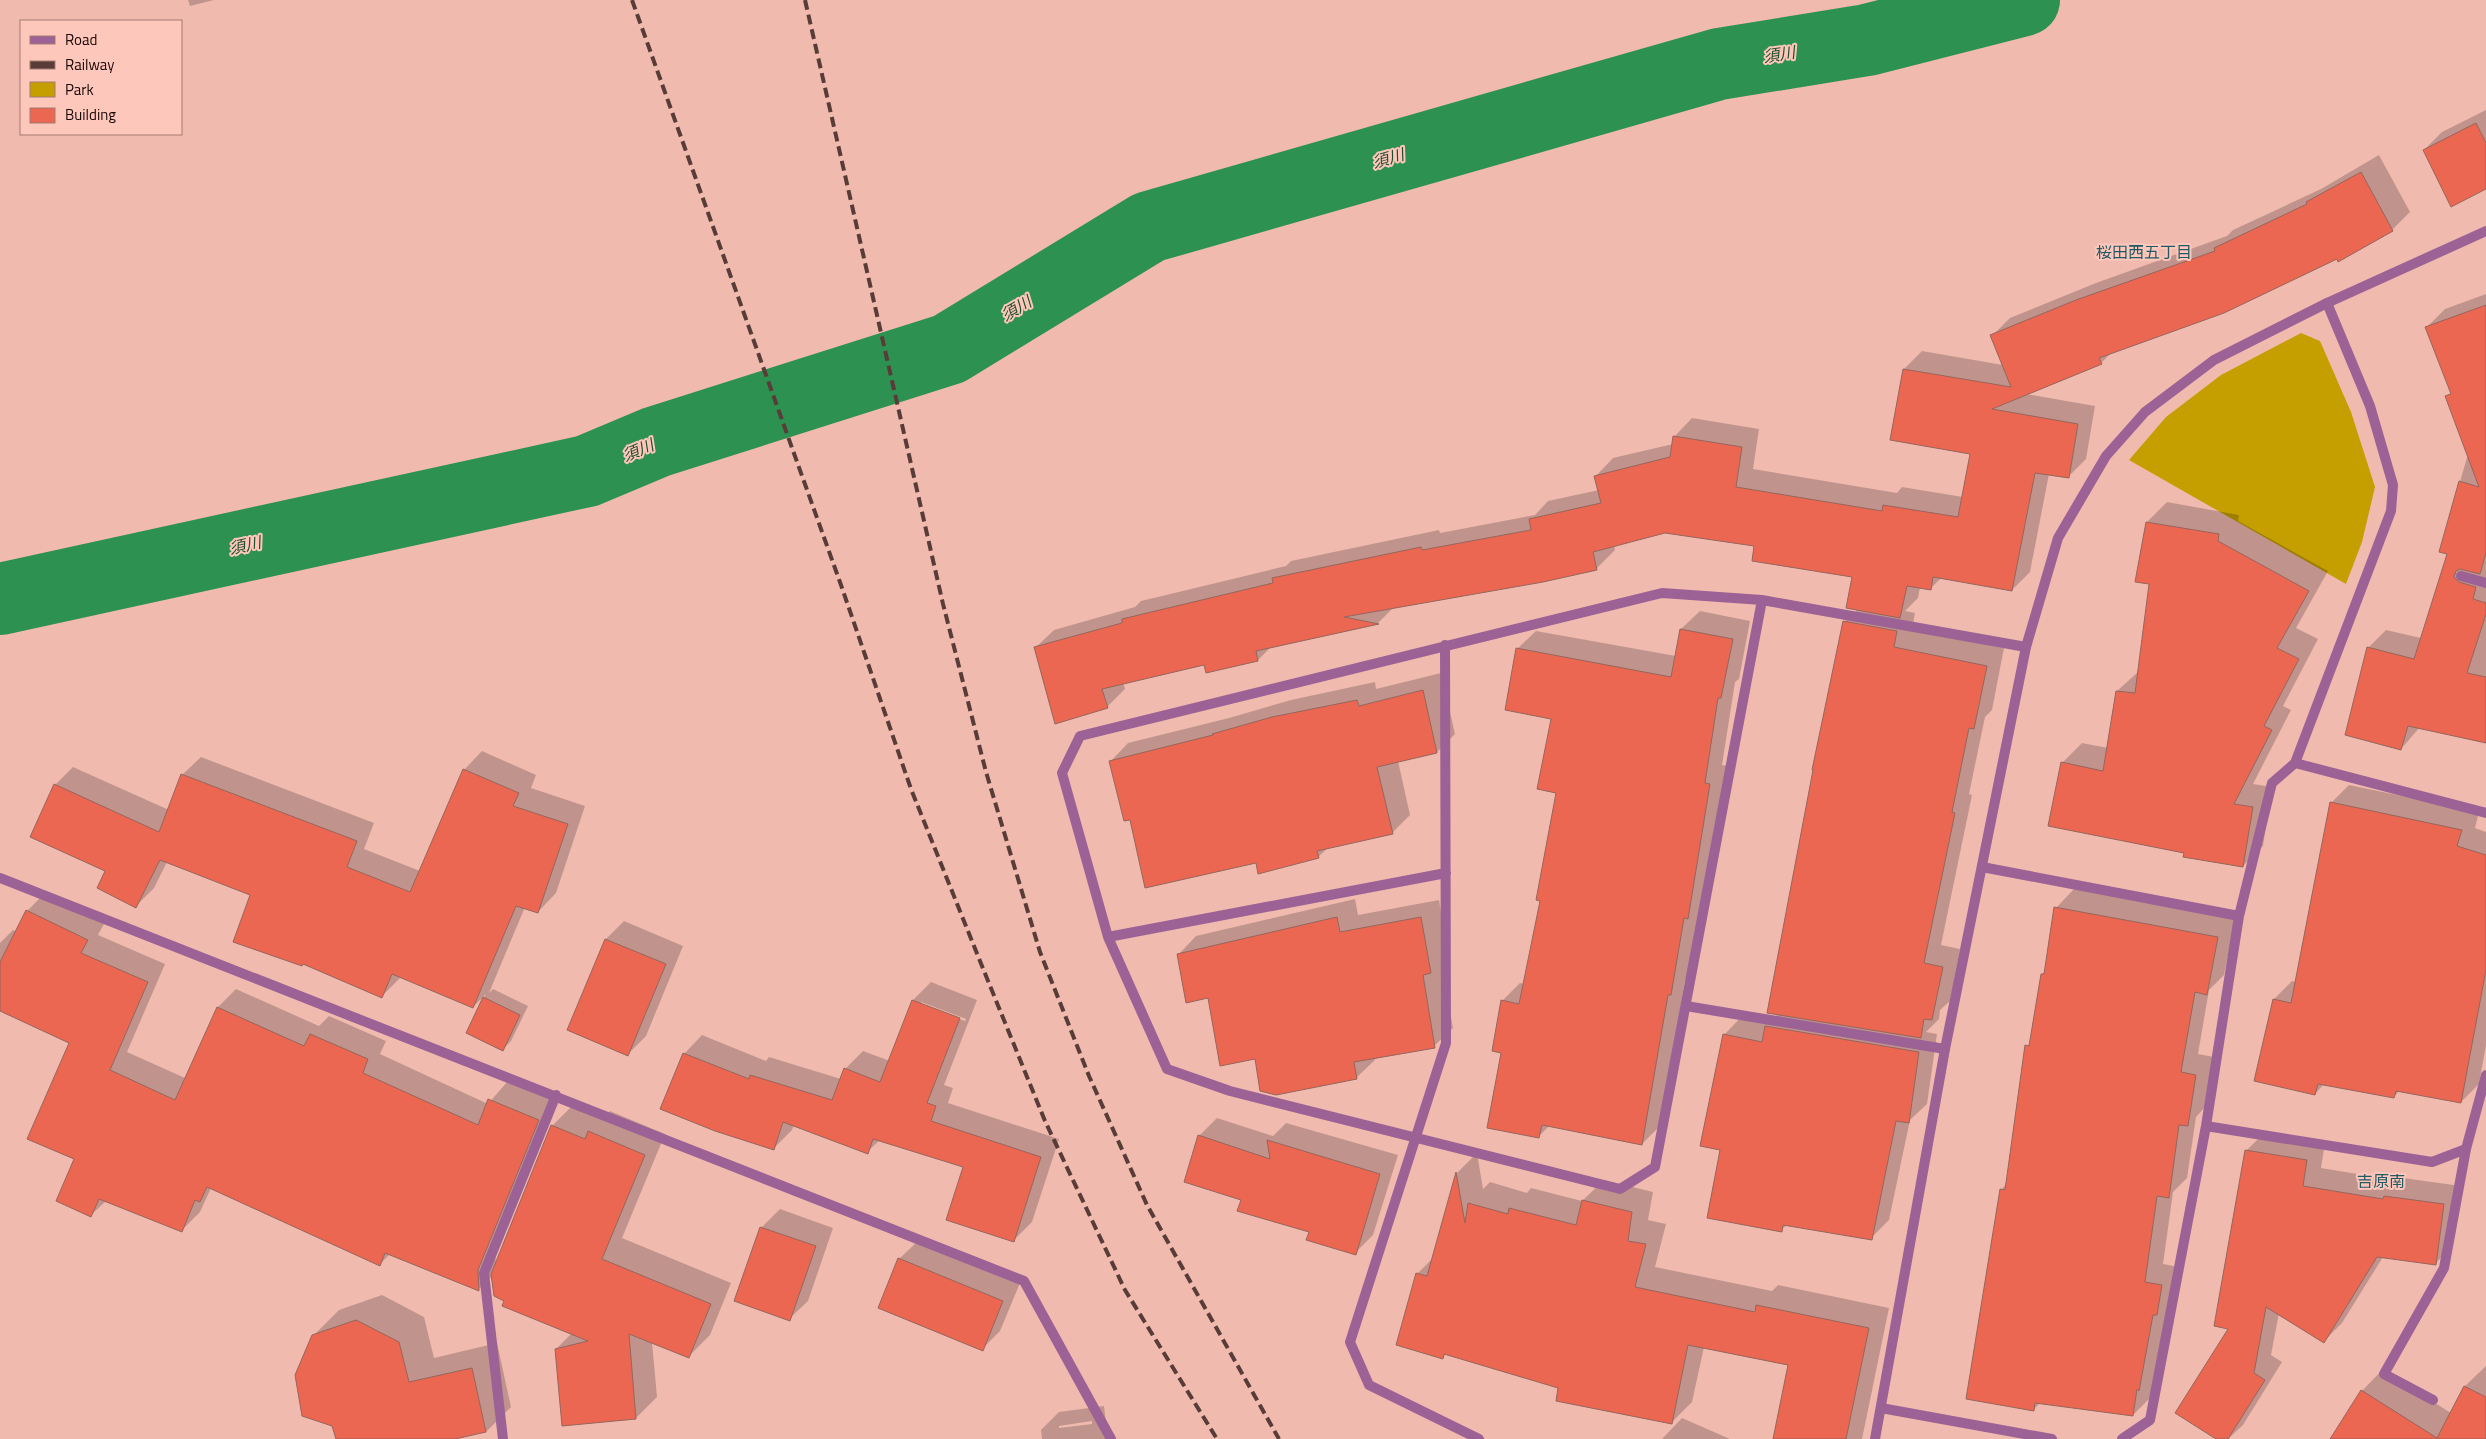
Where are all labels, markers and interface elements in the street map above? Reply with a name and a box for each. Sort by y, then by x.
legend [20,20,182,135]
text: Road [65,28,97,51]
water label: 須川 [1761,39,1799,68]
text: Railway [65,53,115,76]
text: Park [65,78,94,101]
text: Building [65,103,116,126]
water label: 須川 [1369,142,1409,174]
district label: 桜田西五丁目 [2096,240,2192,264]
water label: 須川 [996,288,1038,327]
water label: 須川 [619,432,659,467]
water label: 須川 [227,530,265,560]
district label: 吉原南 [2357,1169,2405,1193]

